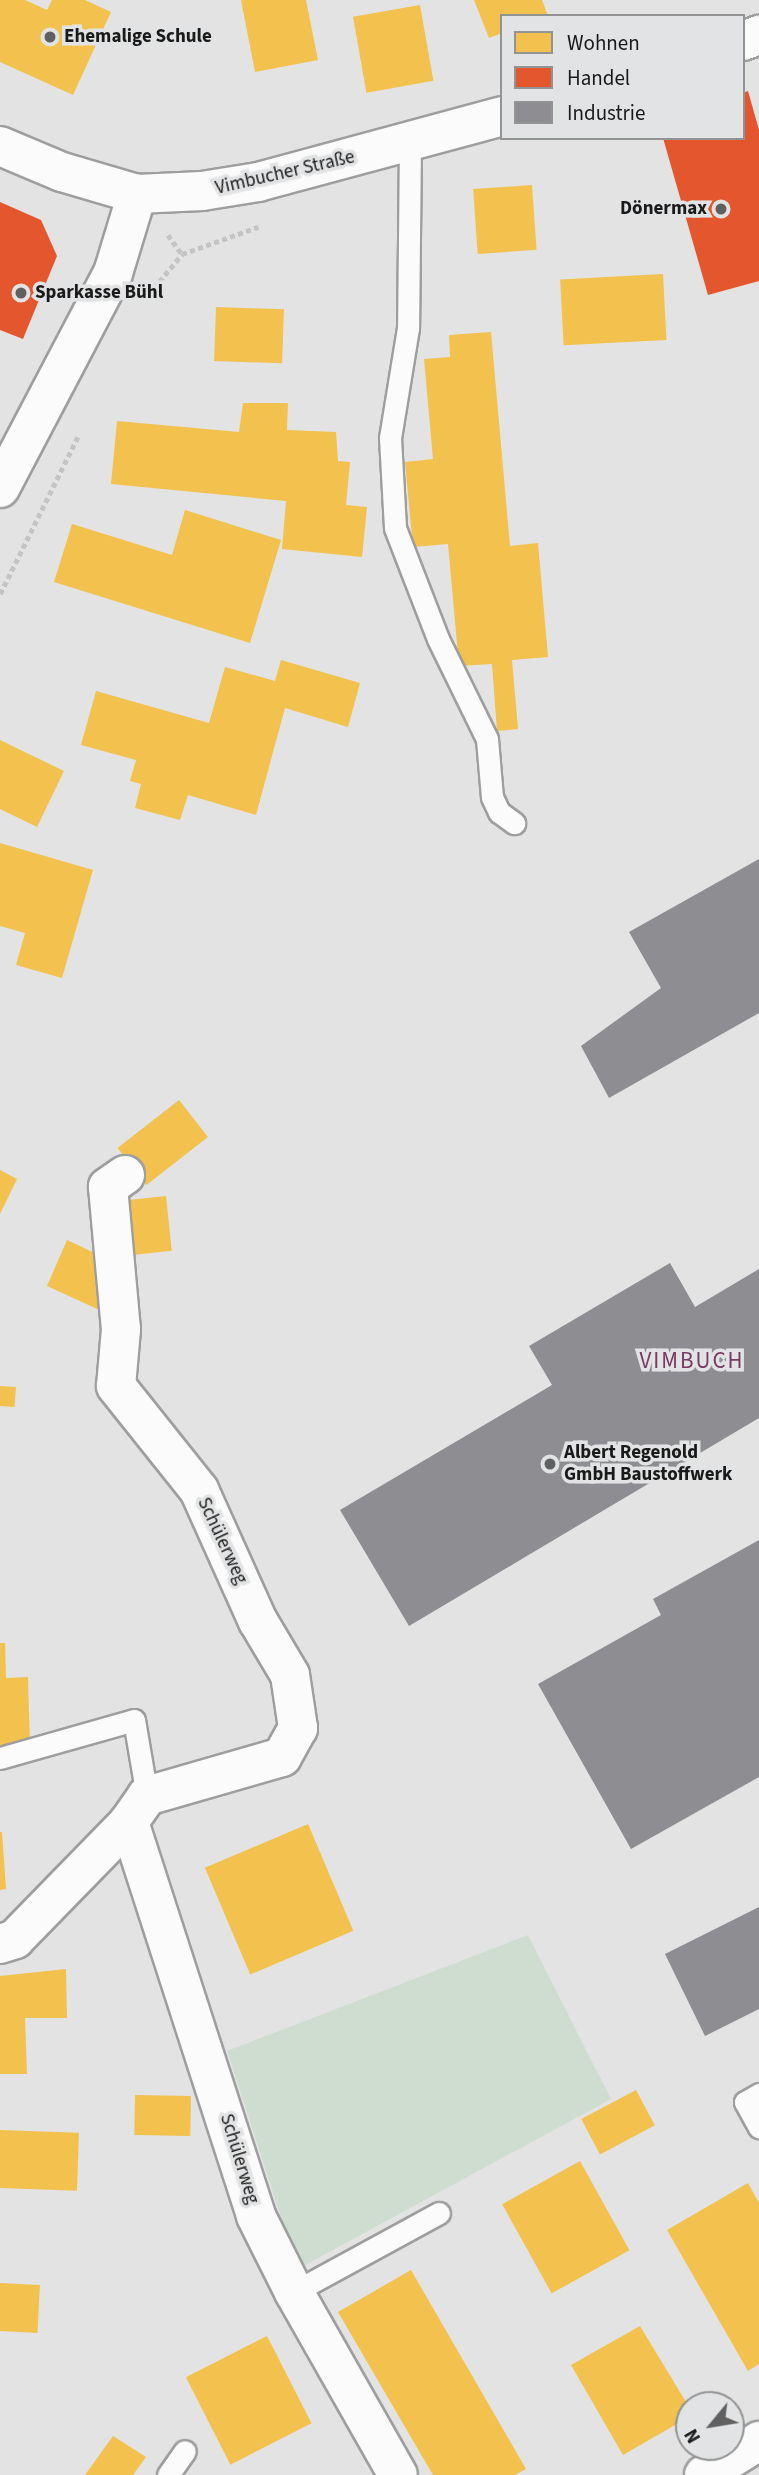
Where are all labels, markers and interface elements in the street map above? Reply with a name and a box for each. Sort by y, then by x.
legend [500,14,745,140]
place label: Ehemalige Schule [64,26,212,48]
text: Wohnen [567,28,640,58]
marker: Ehemalige Schule [42,29,58,45]
text: Handel [567,63,630,93]
text: Industrie [567,98,645,128]
street label: Vimbucher Straße [213,146,357,200]
place label: Dönermax [620,198,707,220]
marker: Dönermax [713,201,729,217]
place label: Sparkasse Bühl [35,282,163,304]
marker: Sparkasse Bühl [13,285,29,301]
district label: VIMBUCH [640,1347,744,1375]
place label: Albert Regenold GmbH Baustoffwerk [564,1442,733,1486]
marker: Albert Regenold GmbH Baustoffwerk [542,1456,558,1472]
street label: Schülerweg [192,1494,252,1588]
street label: Schülerweg [214,2111,264,2207]
north arrow [675,2391,745,2461]
text: N [678,2424,708,2448]

